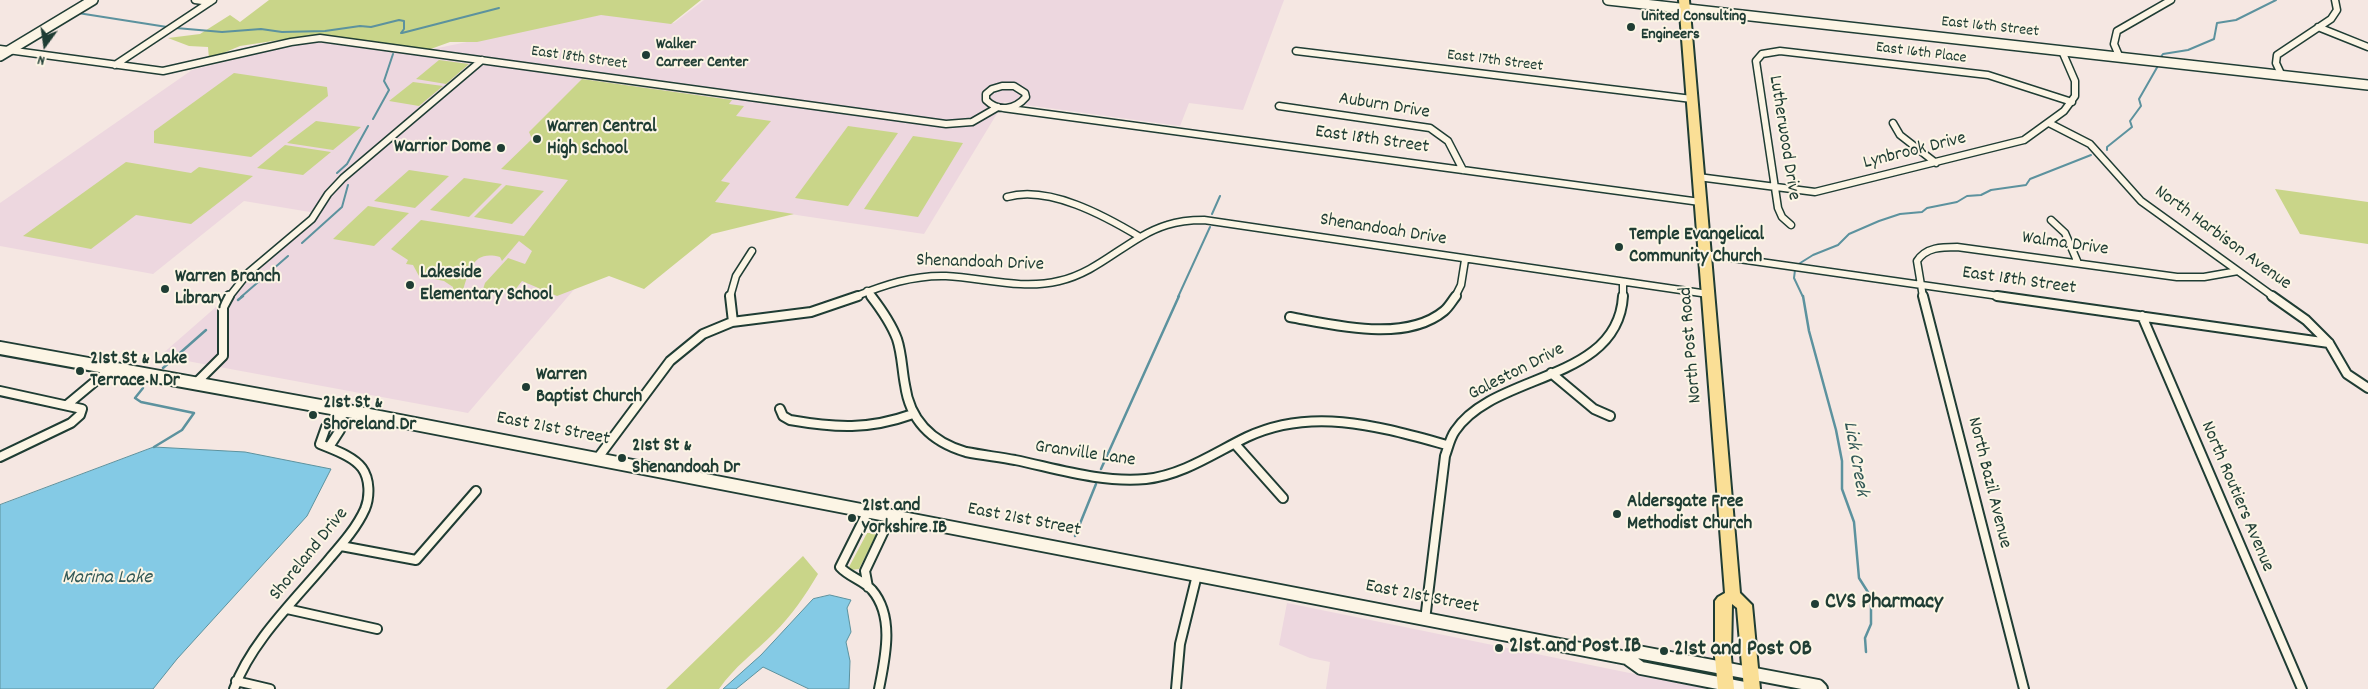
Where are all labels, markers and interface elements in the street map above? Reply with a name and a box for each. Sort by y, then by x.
place label: United Consulting Engineers [1641,8,1746,46]
street label: East 16th Street [1940,13,2040,43]
north arrow [20,20,70,70]
marker: United Consulting Engineers [1625,21,1637,33]
place label: Walker Carreer Center [656,36,748,74]
street label: East 16th Place [1874,39,1968,69]
street label: East 18th Street [530,43,628,75]
street label: East 17th Street [1446,47,1544,77]
text: N [36,49,47,70]
marker: Walker Carreer Center [640,49,652,61]
street label: Lutherwood Drive [1762,74,1804,202]
street label: Auburn Drive [1337,89,1431,125]
place label: Warren Central High School [547,117,656,161]
street label: East 18th Street [1314,122,1430,160]
street label: Lynbrook Drive [1861,128,1969,176]
marker: Warren Central High School [531,133,543,145]
place label: Warrior Dome [394,137,491,159]
marker: Warrior Dome [495,142,507,154]
street label: North Harbison Avenue [2149,182,2295,296]
street label: Shenandoah Drive [1318,210,1448,252]
place label: Temple Evangelical Community Church [1629,225,1764,269]
street label: Walma Drive [2020,228,2110,262]
marker: Temple Evangelical Community Church [1613,241,1625,253]
street label: Shenandoah Drive [916,250,1044,278]
place label: Lakeside Elementary School [420,263,553,307]
street label: East 18th Street [1961,263,2077,301]
place label: Warren Branch Library [175,267,280,311]
marker: Lakeside Elementary School [404,279,416,291]
marker: Warren Branch Library [159,283,171,295]
street label: North Post Road [1676,286,1708,404]
street label: Galeston Drive [1465,339,1569,407]
place label: 21st St & Lake Terrace N Dr [90,349,187,393]
marker: 21st St & Lake Terrace N Dr [74,365,86,377]
place label: Warren Baptist Church [536,365,642,409]
marker: Warren Baptist Church [520,381,532,393]
place label: 21st St & Shoreland Dr [323,393,416,437]
street label: East 21st Street [494,408,612,452]
marker: 21st St & Shoreland Dr [307,409,319,421]
street label: North Bazil Avenue [1961,415,2015,551]
street label: North Routiers Avenue [2194,418,2278,576]
water label: Lick Creek [1836,420,1872,498]
place label: 21st St & Shenandoah Dr [632,436,740,480]
street label: Granville Lane [1033,437,1137,473]
marker: 21st St & Shenandoah Dr [616,452,628,464]
place label: Aldersgate Free Methodist Church [1627,492,1752,536]
place label: 21st and Yorkshire IB [862,496,947,540]
street label: East 21st Street [965,499,1083,543]
street label: Shoreland Drive [266,504,354,606]
marker: Aldersgate Free Methodist Church [1611,508,1623,520]
marker: 21st and Yorkshire IB [846,512,858,524]
water label: Marina Lake [62,567,152,591]
street label: East 21st Street [1363,576,1481,620]
place label: CVS Pharmacy [1825,591,1943,617]
marker: CVS Pharmacy [1809,598,1821,610]
place label: 21st and Post IB [1509,635,1641,661]
place label: 21st and Post OB [1674,638,1812,664]
marker: 21st and Post IB [1493,642,1505,654]
marker: 21st and Post OB [1658,645,1670,657]

